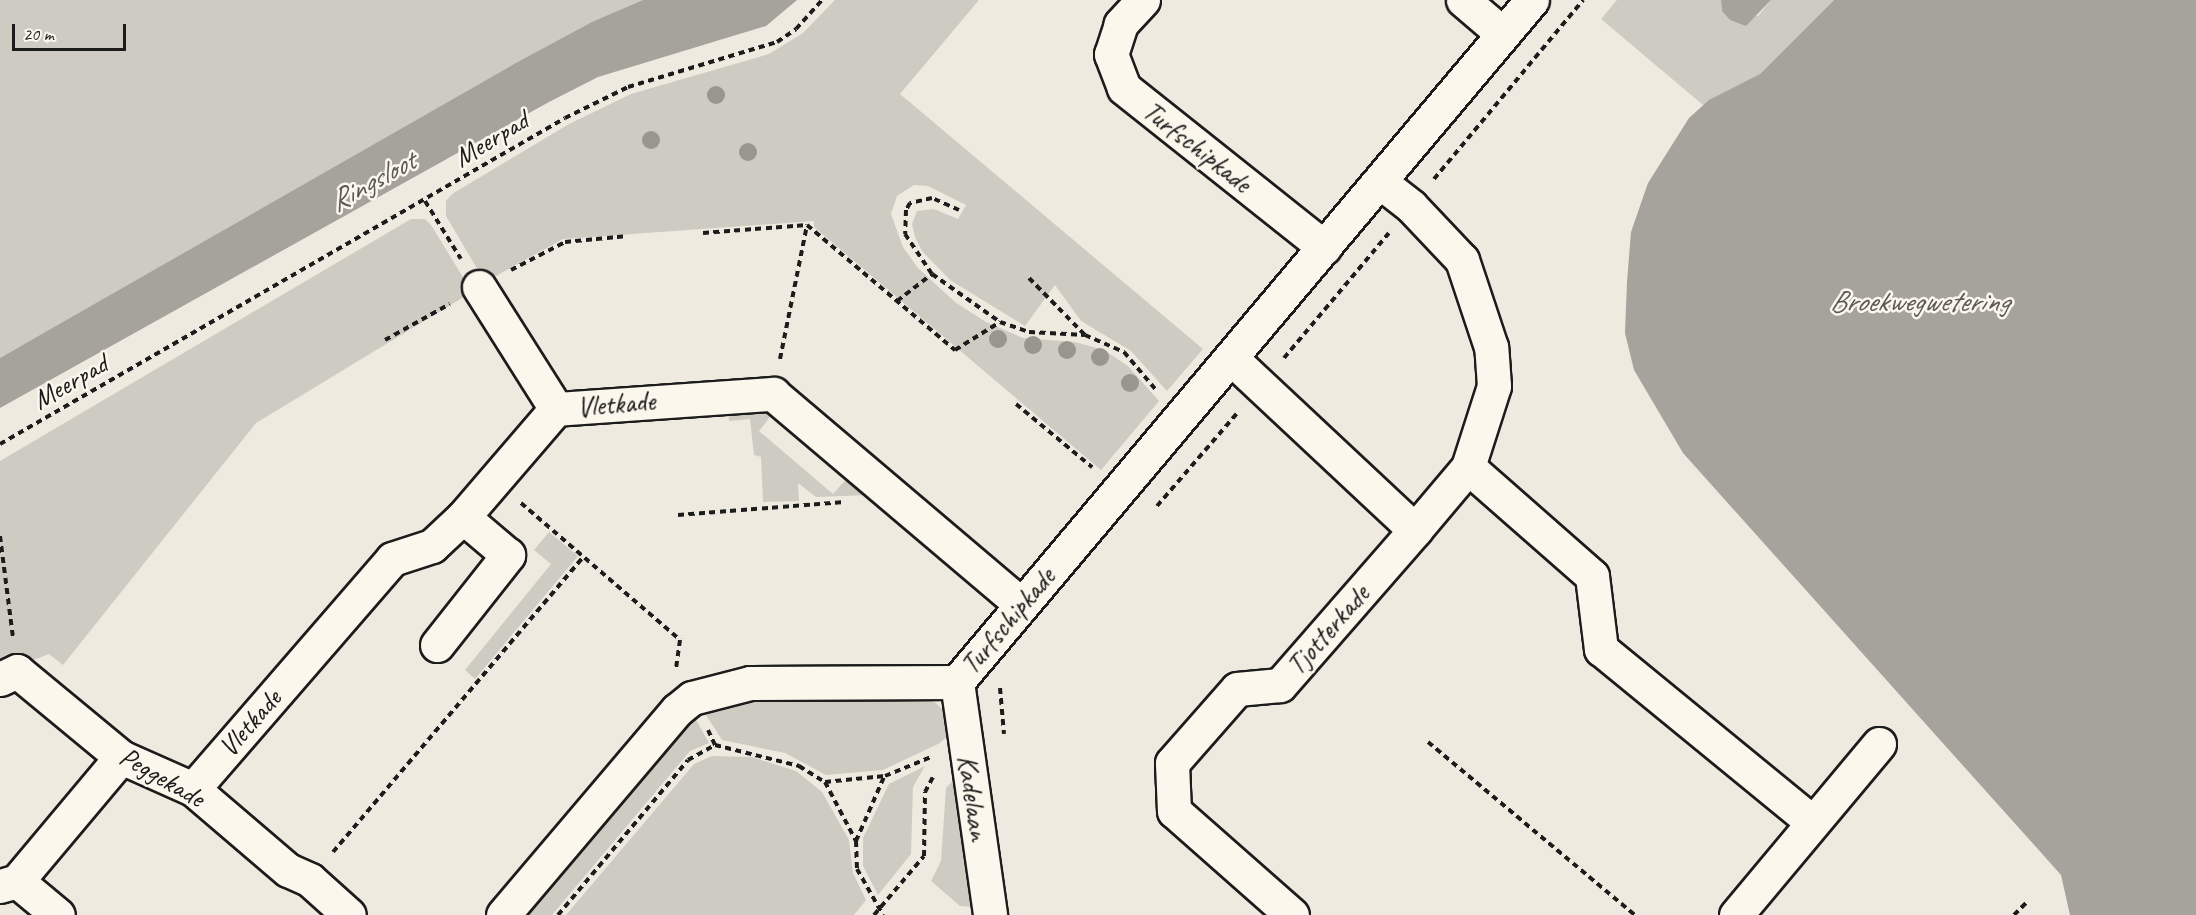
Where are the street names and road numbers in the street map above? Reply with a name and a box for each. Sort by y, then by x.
street label: Turfschipkade [1136,94,1258,200]
street label: Meerpad [447,104,535,174]
street label: Meerpad [26,347,114,417]
street label: Vletkade [575,384,657,424]
street label: Turfschipkade [954,561,1062,681]
street label: Tjotterkade [1280,578,1376,682]
street label: Vletkade [212,682,288,764]
street label: Peggekade [114,739,210,815]
street label: Kadelaan [950,753,996,843]

